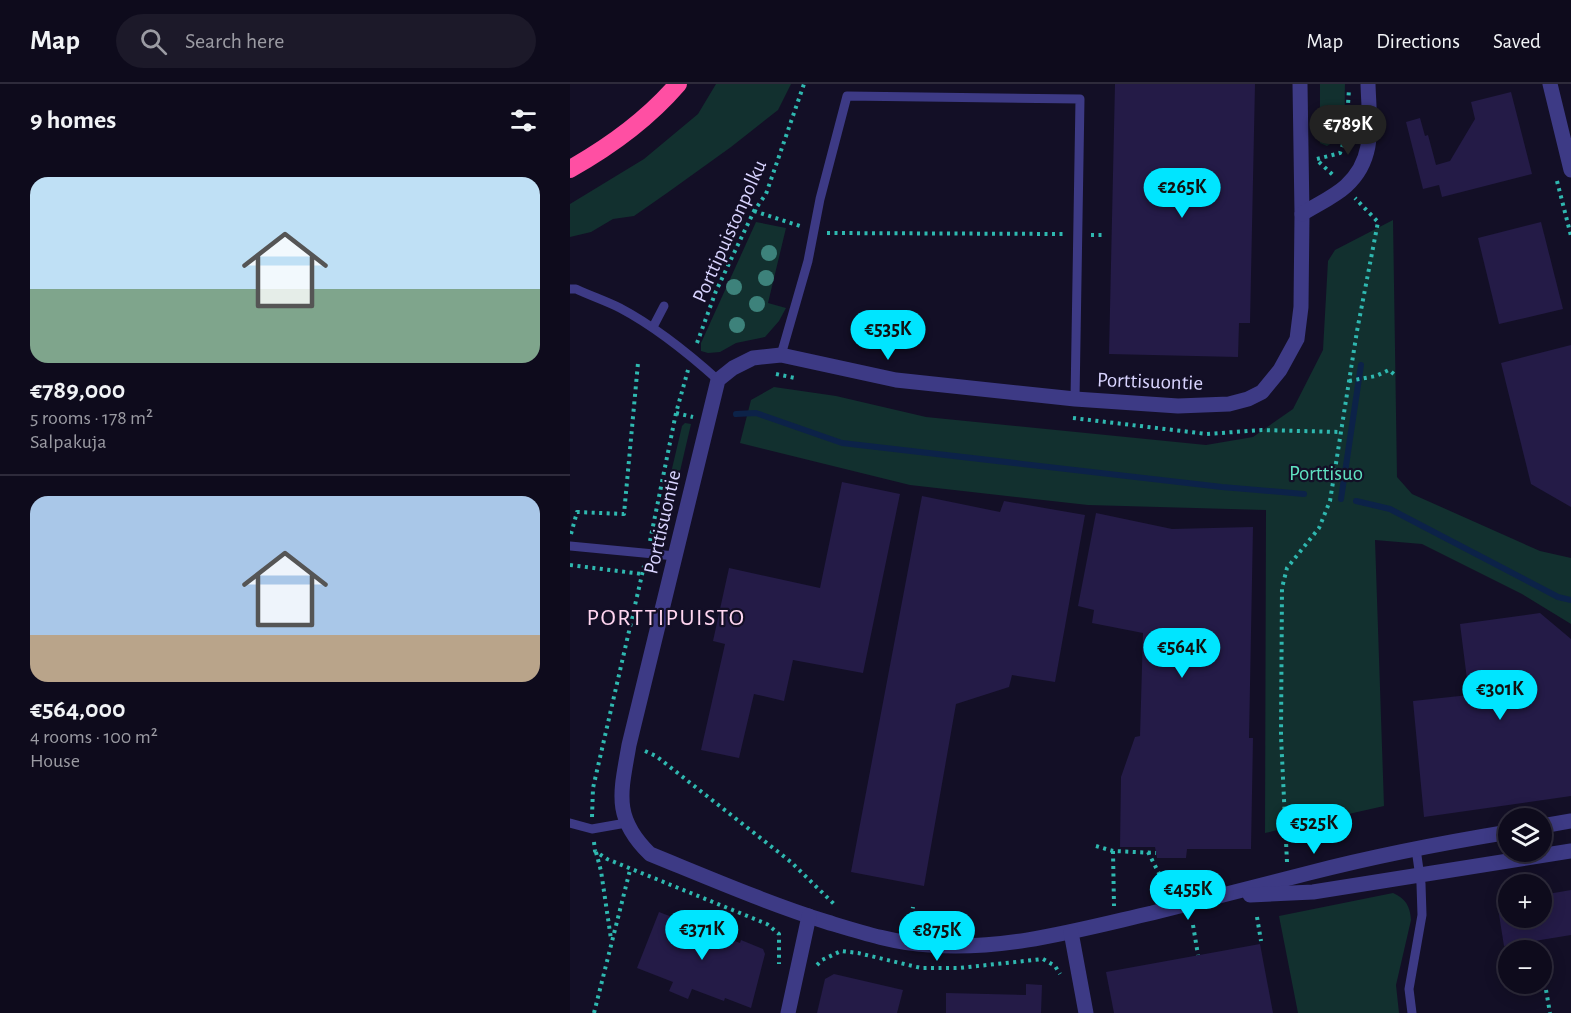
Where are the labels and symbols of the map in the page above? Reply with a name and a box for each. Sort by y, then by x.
pin: €789K [1306,105,1390,156]
street label: Porttipuistonpolku [689,157,770,306]
pin: €265K [1140,168,1224,219]
pin: €535K [846,310,930,361]
street label: Porttisuontie [1097,369,1203,394]
park label: Porttisuo [1289,463,1363,484]
street label: Porttisuontie [640,468,685,576]
district label: PORTTIPUISTO [586,606,746,630]
pin: €564K [1140,628,1224,679]
pin: €301K [1458,670,1542,721]
pin: €525K [1272,804,1356,855]
pin: €455K [1146,870,1230,921]
pin: €371K [660,910,744,961]
pin: €875K [895,911,979,962]

